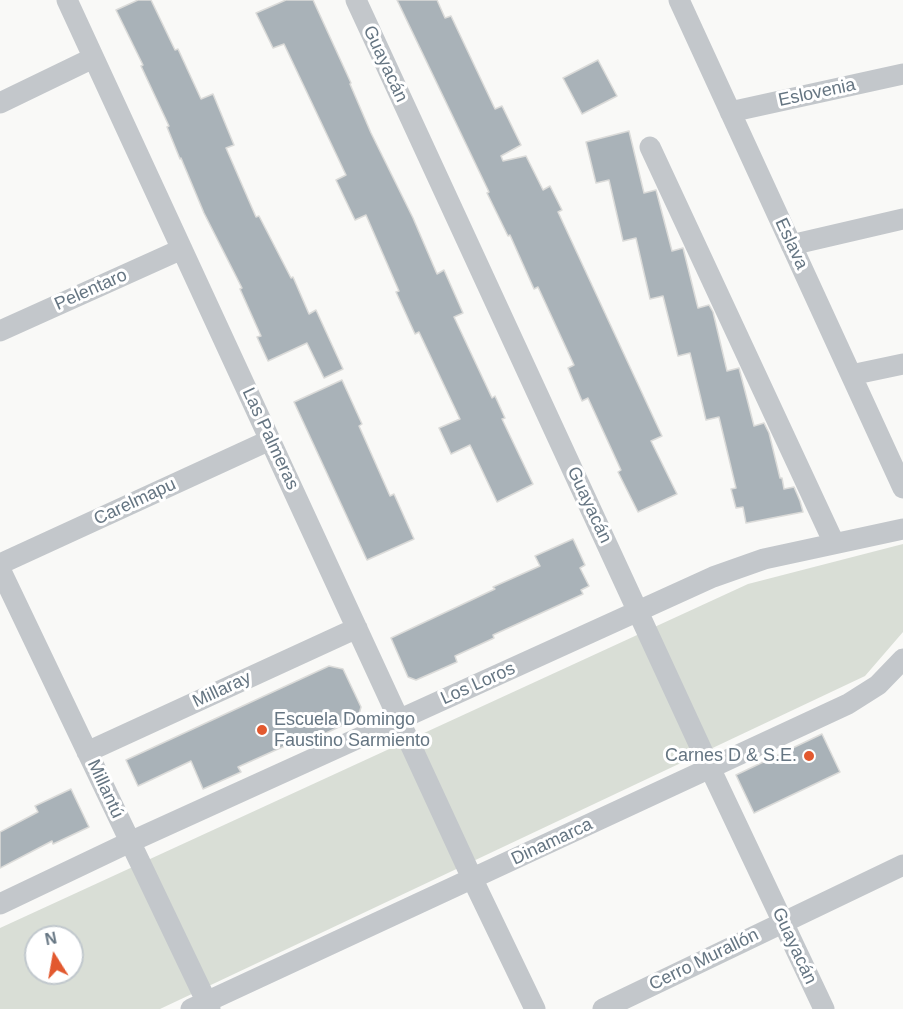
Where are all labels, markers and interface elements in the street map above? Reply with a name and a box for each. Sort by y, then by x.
street label: Guayacán [358,22,412,106]
street label: Eslovenia [777,74,857,112]
street label: Eslava [770,215,812,273]
street label: Pelentaro [51,264,131,316]
street label: Las Palmeras [237,385,303,493]
street label: Guayacán [562,463,616,547]
street label: Carelmapu [91,474,179,530]
street label: Los Loros [437,658,519,710]
street label: Millaray [189,667,255,713]
place label: Escuela Domingo Faustino Sarmiento [274,709,430,752]
marker: Escuela Domingo Faustino Sarmiento [255,723,269,737]
place label: Carnes D & S.E. [665,745,797,767]
marker: Carnes D & S.E. [802,749,816,763]
street label: Millantú [82,756,128,822]
street label: Dinamarca [508,814,596,870]
street label: Guayacán [767,904,821,988]
street label: Cerro Murallón [646,924,762,996]
north arrow [24,925,84,985]
text: N [44,929,58,948]

